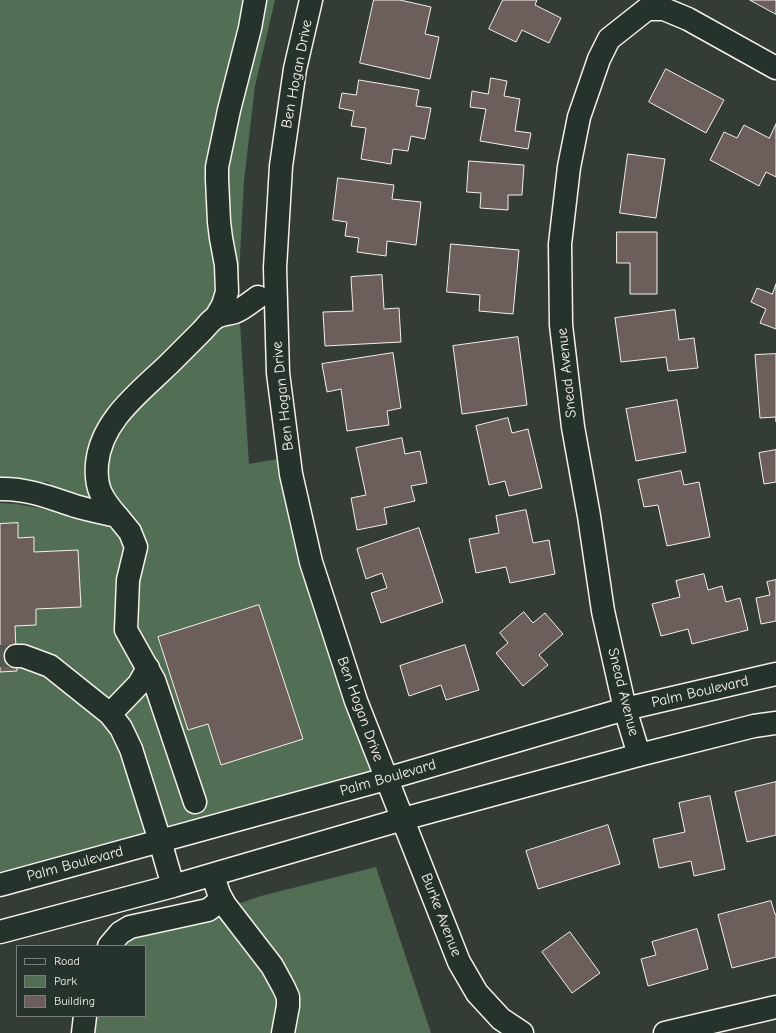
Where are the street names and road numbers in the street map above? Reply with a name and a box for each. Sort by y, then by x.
street label: Ben Hogan Drive [278,18,316,130]
street label: Snead Avenue [553,327,581,419]
street label: Ben Hogan Drive [268,340,298,452]
street label: Snead Avenue [603,646,643,738]
street label: Ben Hogan Drive [333,654,387,764]
street label: Palm Boulevard [650,672,750,712]
street label: Palm Boulevard [338,756,438,800]
street label: Palm Boulevard [25,842,125,886]
street label: Burke Avenue [417,871,465,959]

